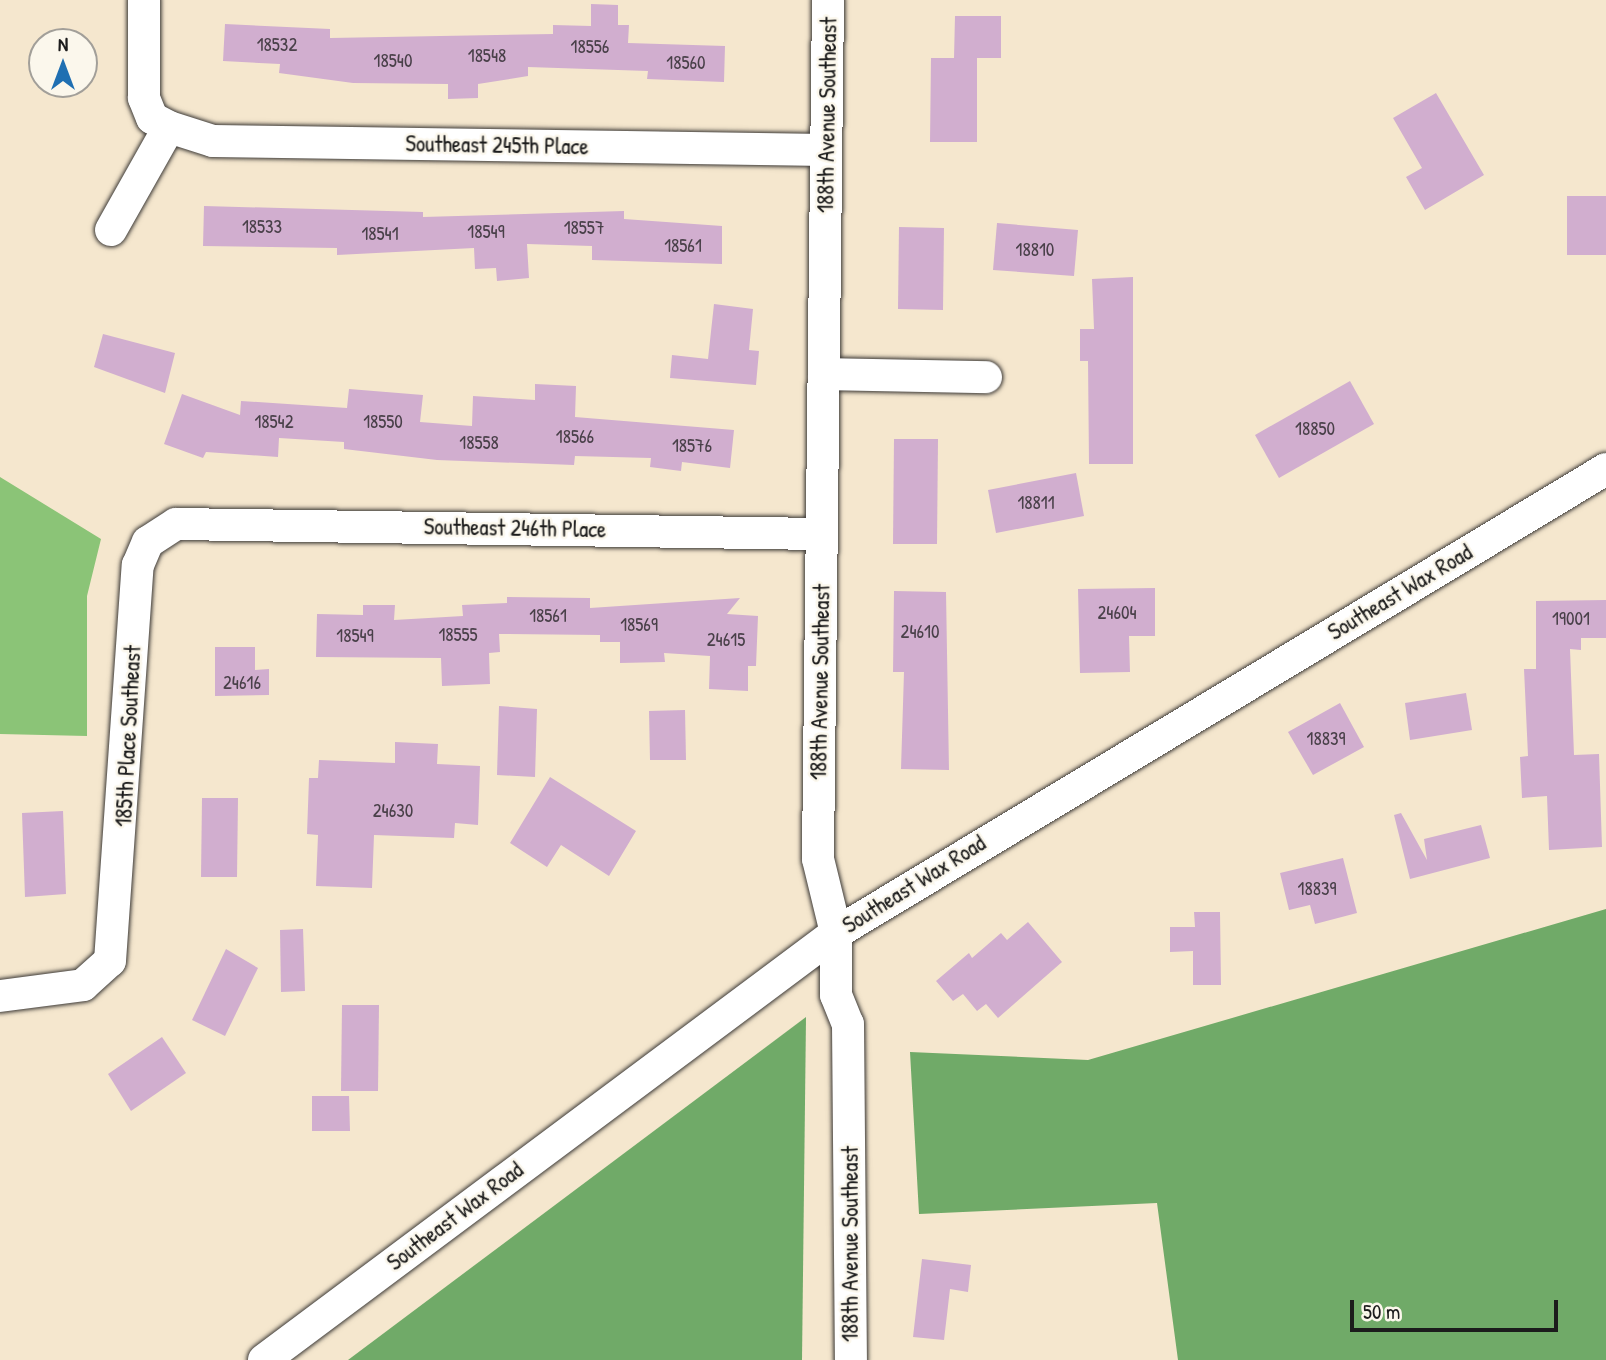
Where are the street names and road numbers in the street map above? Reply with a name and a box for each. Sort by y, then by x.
street label: 188th Avenue Southeast [811,17,843,213]
street label: Southeast 245th Place [405,130,589,160]
street label: Southeast 246th Place [424,513,606,543]
street label: Southeast Wax Road [1323,538,1477,646]
street label: 188th Avenue Southeast [804,584,836,780]
street label: 185th Place Southeast [109,644,147,828]
street label: Southeast Wax Road [837,829,991,939]
street label: 188th Avenue Southeast [836,1146,864,1342]
street label: Southeast Wax Road [381,1156,529,1276]

